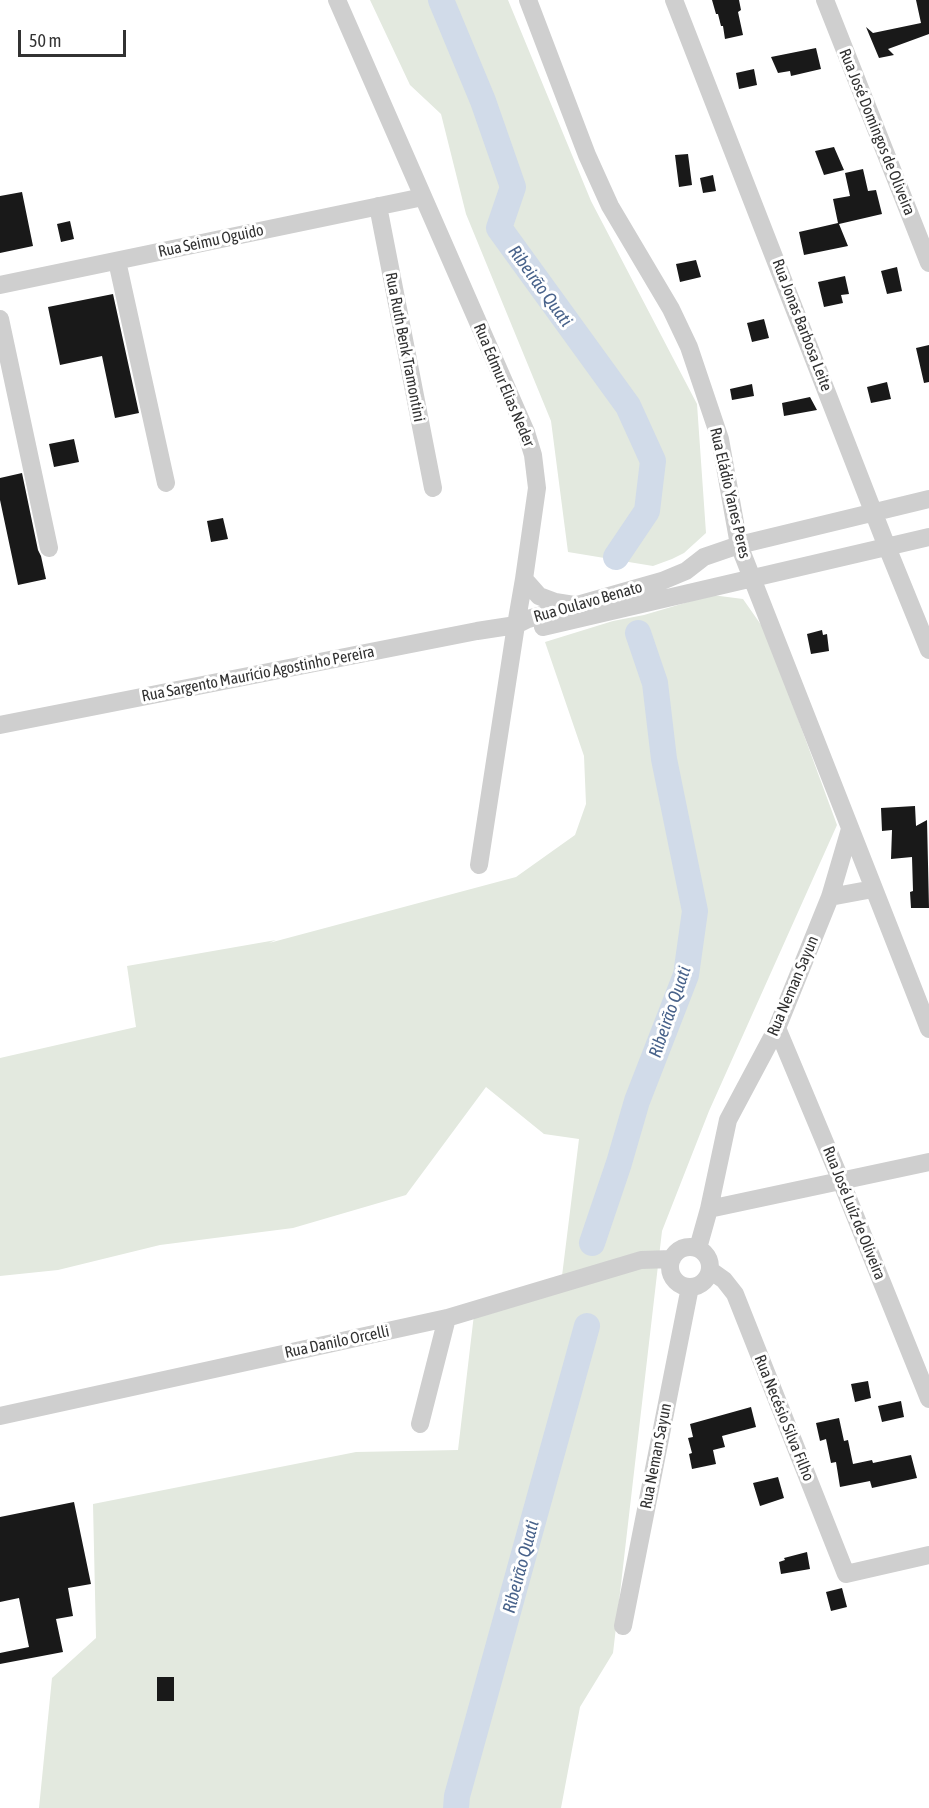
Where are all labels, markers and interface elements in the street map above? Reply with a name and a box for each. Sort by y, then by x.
scale bar [21,18,129,56]
text: 50 m [29,30,61,51]
street label: Rua José Domingos de Oliveira [835,46,919,218]
street label: Rua Seimu Oguido [157,220,265,262]
water label: Ribeirão Quati [503,241,577,331]
street label: Rua Jonas Barbosa Leite [768,256,836,394]
street label: Rua Ruth Benk Tramontini [381,271,429,423]
street label: Rua Edmur Elias Neder [469,320,539,450]
street label: Rua Eládio Yanes Peres [706,426,754,560]
street label: Rua Oulavo Benato [531,577,645,627]
street label: Rua Sargento Maurício Agostinho Pereira [140,642,376,706]
street label: Rua Neman Sayun [763,933,823,1039]
water label: Ribeirão Quati [644,964,696,1060]
street label: Rua José Luíz de Oliveira [818,1143,890,1283]
street label: Rua Danilo Orcelli [283,1322,391,1362]
street label: Rua Necésio Silva Filho [750,1352,818,1484]
street label: Rua Neman Sayun [636,1402,676,1510]
water label: Ribeirão Quati [498,1518,544,1616]

